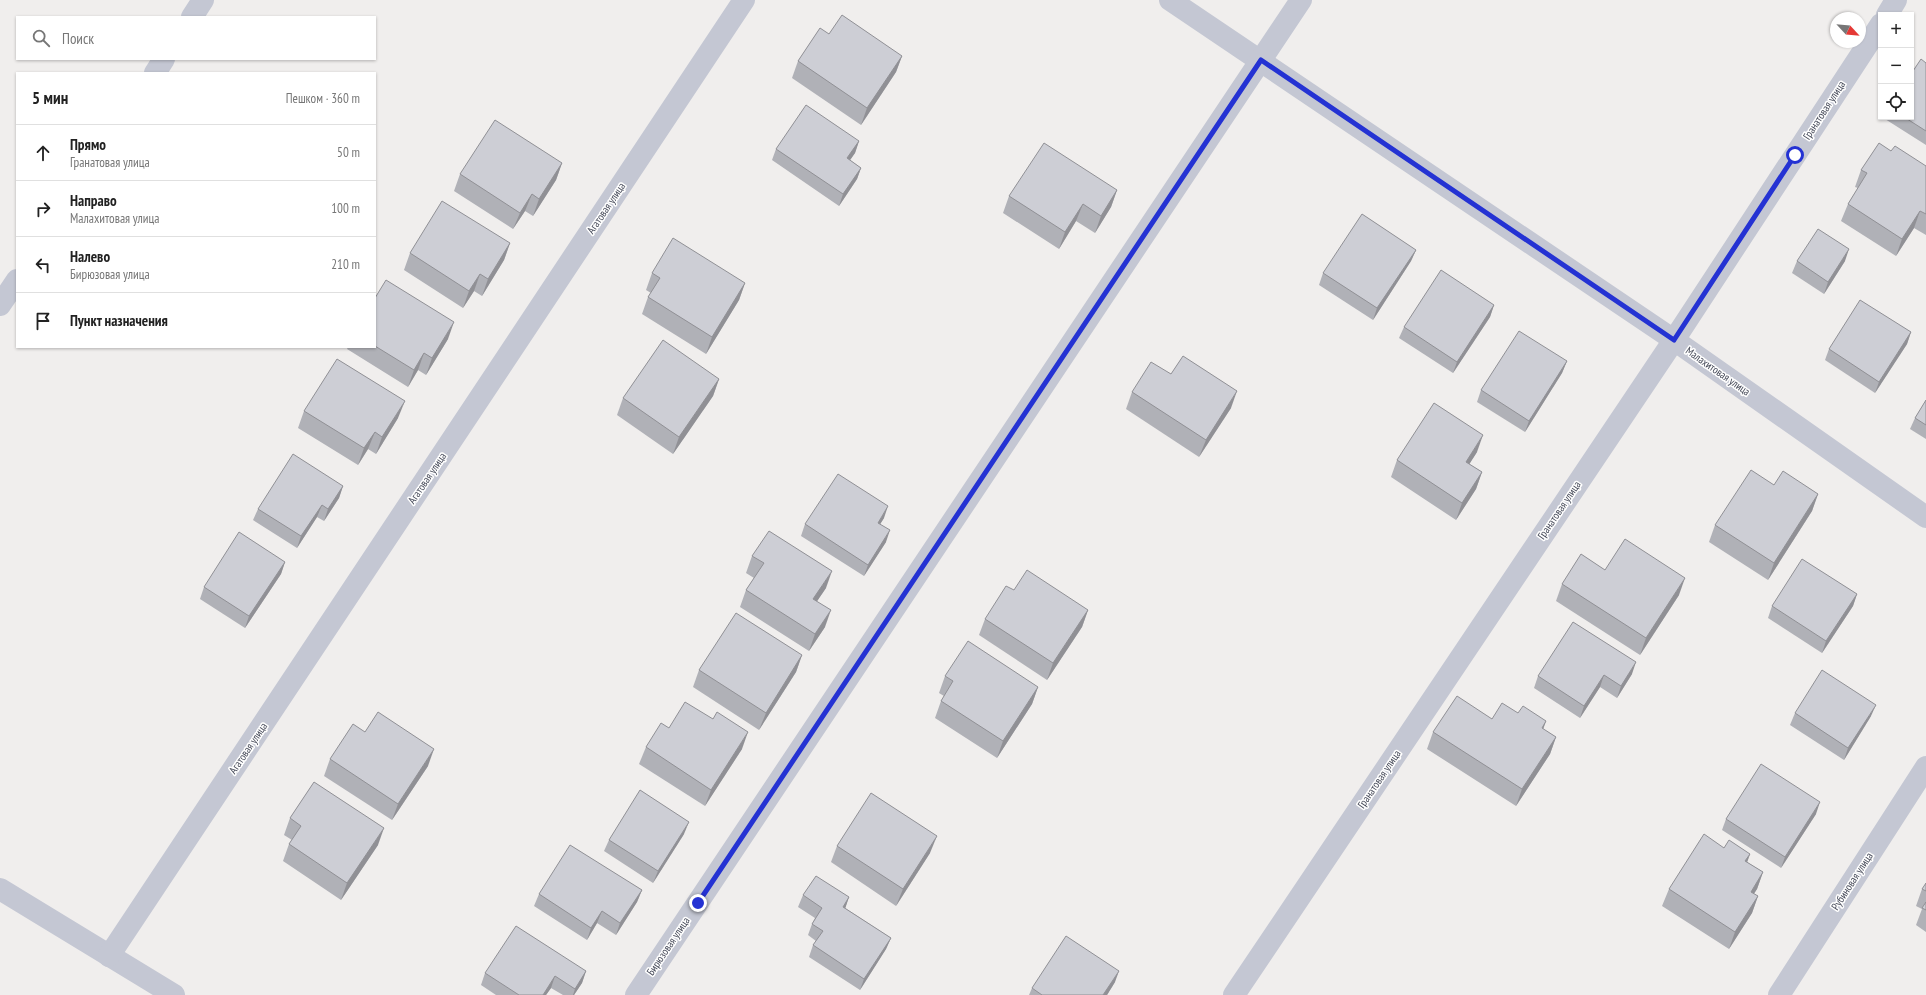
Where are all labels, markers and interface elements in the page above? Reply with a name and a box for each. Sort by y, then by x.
north arrow [1830,12,1866,48]
map controls [1878,12,1914,120]
button: + [1878,12,1914,48]
search box [16,16,376,60]
icon: search [30,27,52,49]
text: Поиск [62,29,94,48]
button: − [1878,48,1914,84]
street label: Гранатовая улица [1800,78,1848,142]
button: locate [1878,84,1914,120]
text: 5 мин [32,87,68,109]
text: Пешком · 360 m [286,90,360,107]
text: Прямо [70,135,106,154]
icon: ahead [32,142,54,164]
text: 50 m [337,144,360,161]
route start [1786,146,1804,164]
text: Гранатовая улица [70,154,150,171]
street label: Агатовая улица [584,180,628,236]
text: Направо [70,191,117,210]
icon: right [32,198,54,220]
text: 100 m [331,200,360,217]
text: Малахитовая улица [70,210,159,227]
text: Налево [70,247,110,266]
icon: left [32,254,54,276]
text: 210 m [331,256,360,273]
text: Бирюзовая улица [70,266,150,283]
icon: arrive [32,310,54,332]
text: Пункт назначения [70,311,168,330]
street label: Малахитовая улица [1683,344,1753,398]
street label: Агатовая улица [405,450,449,506]
street label: Гранатовая улица [1534,478,1584,542]
street label: Агатовая улица [226,720,270,776]
street label: Гранатовая улица [1354,747,1404,811]
street label: Рубиновая улица [1828,849,1876,913]
route end [689,894,707,912]
street label: Бирюзовая улица [643,914,693,978]

